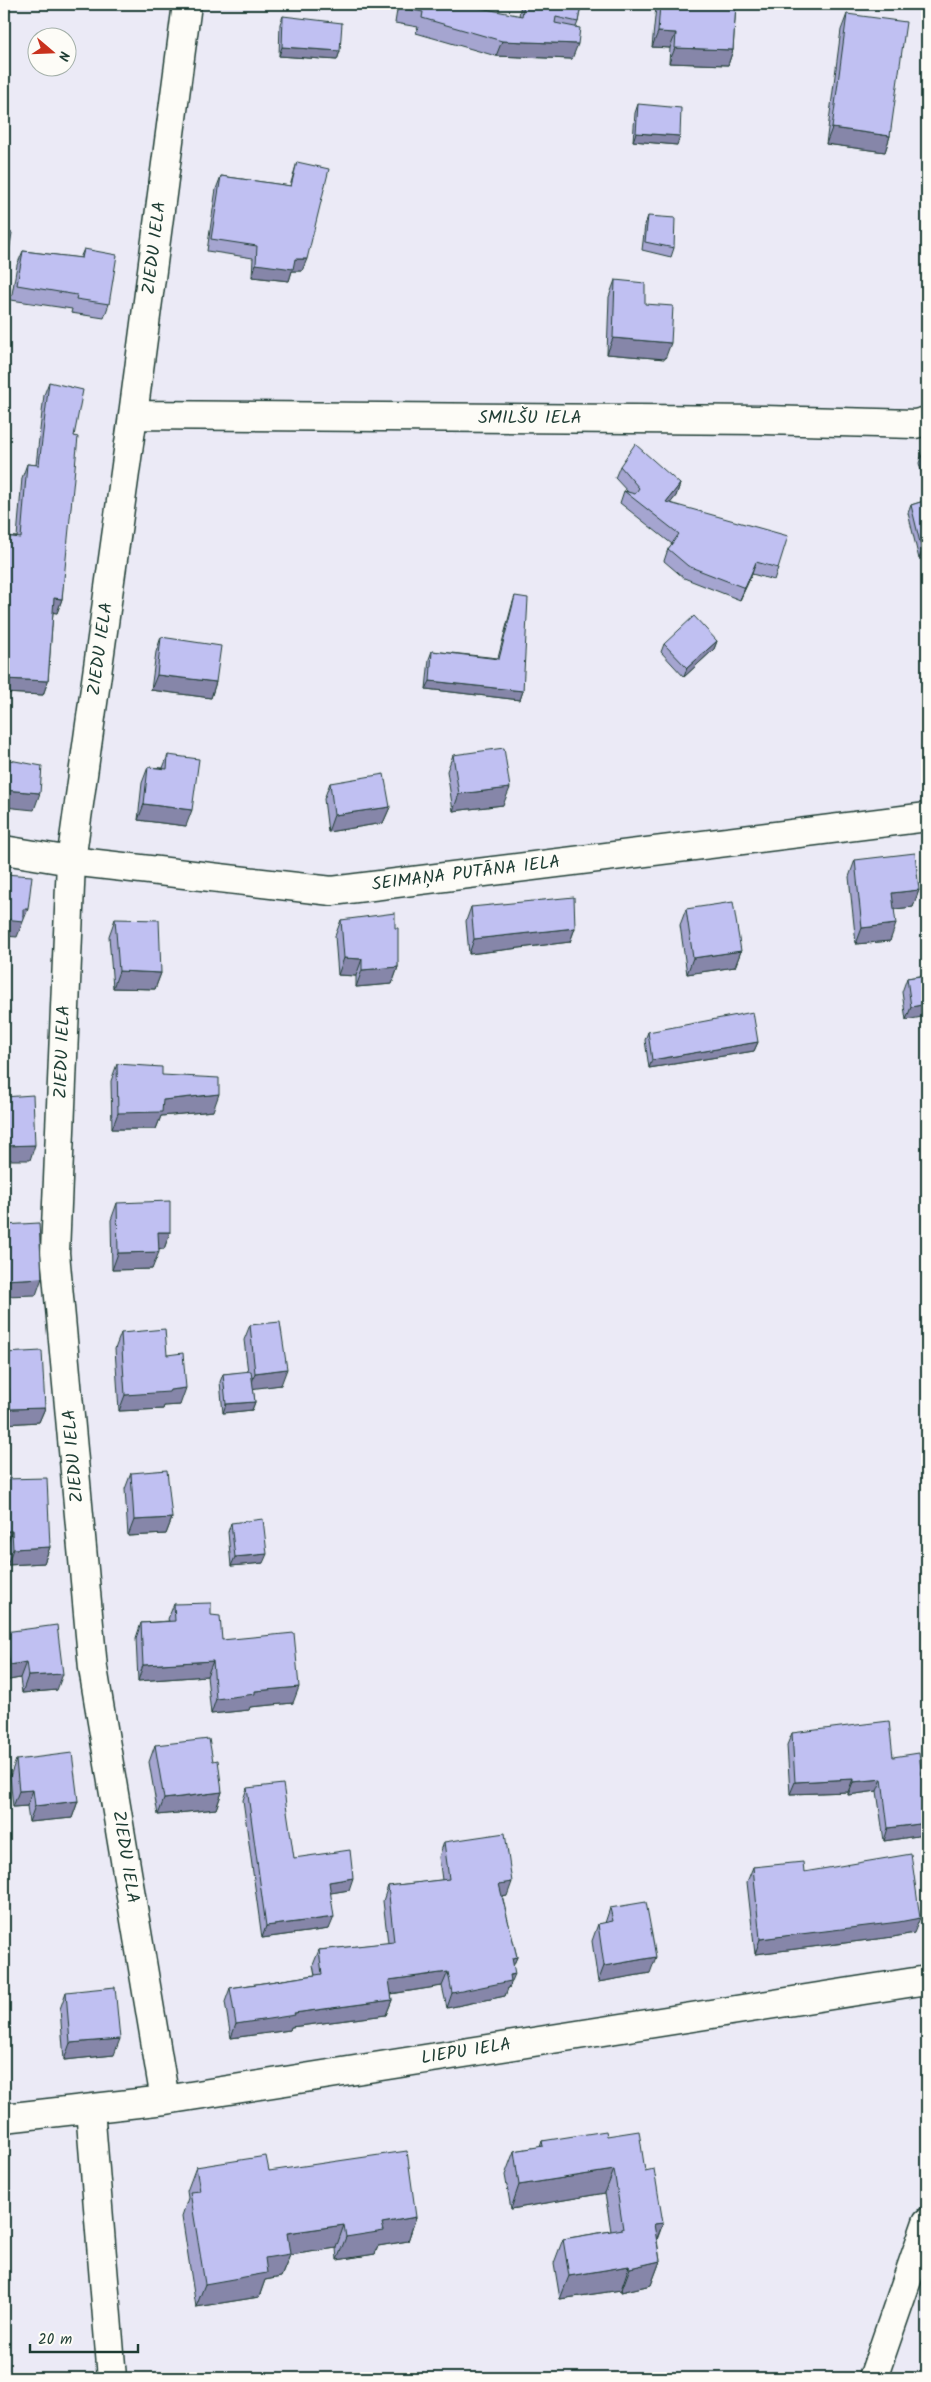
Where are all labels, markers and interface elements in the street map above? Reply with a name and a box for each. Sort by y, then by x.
north arrow [28,28,78,78]
text: N [51,48,75,64]
street label: ZIEDU IELA [135,200,175,296]
street label: SMILŠU IELA [478,404,582,433]
street label: ZIEDU IELA [80,601,122,697]
street label: SEIMAŅA PUTĀNA IELA [370,848,562,900]
street label: ZIEDU IELA [47,1005,79,1099]
street label: ZIEDU IELA [55,1408,93,1504]
street label: ZIEDU IELA [103,1808,147,1906]
street label: LIEPU IELA [419,2031,513,2073]
scale bar [30,2322,138,2354]
text: 20 m [38,2328,72,2352]

